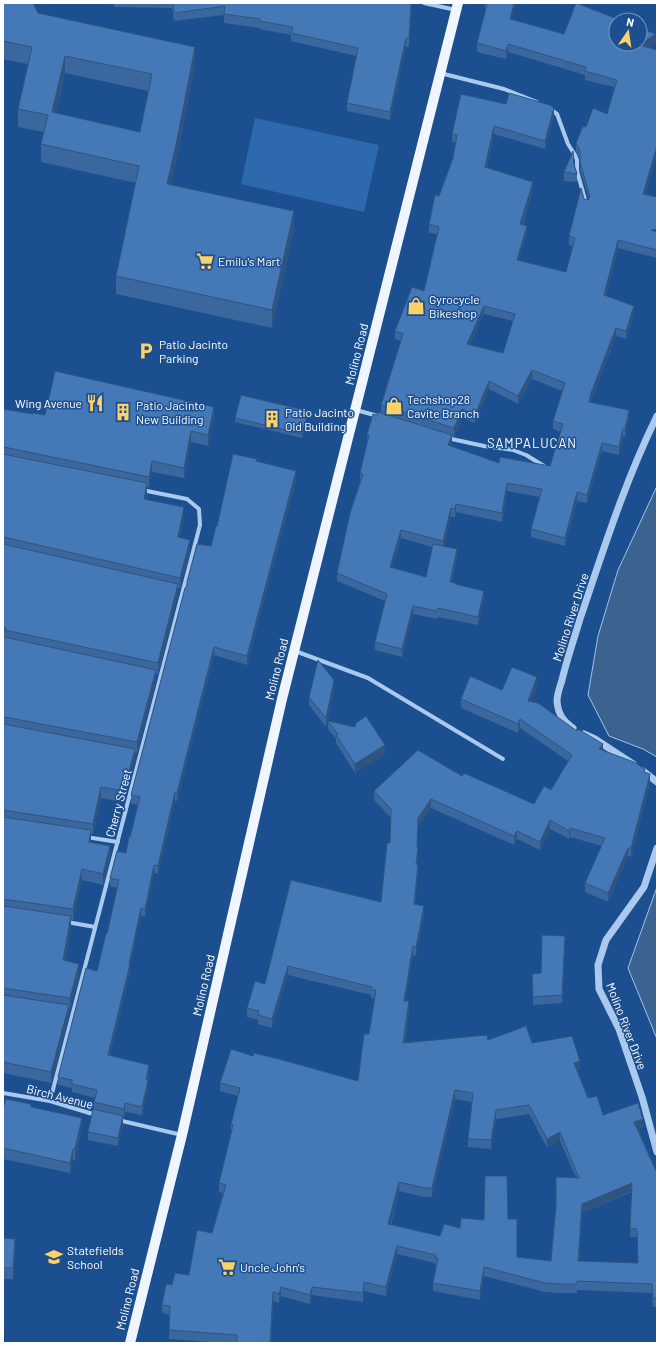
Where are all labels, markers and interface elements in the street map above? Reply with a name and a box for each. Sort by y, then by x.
north arrow [608,12,648,52]
text: N [625,15,635,29]
supermarket icon: Emilu's Mart [195,251,215,271]
place label: Emilu's Mart [218,254,281,268]
place label: Gyrocycle Bikeshop [429,292,480,320]
shop icon: Gyrocycle Bikeshop [406,296,426,316]
street label: Molino Road [342,322,370,386]
place label: Patio Jacinto Parking [159,337,228,365]
parking icon: Patio Jacinto Parking [136,341,156,361]
place label: Techshop28 Cavite Branch [407,392,479,420]
restaurant icon: Wing Avenue [85,393,105,413]
place label: Wing Avenue [15,396,82,410]
shop icon: Techshop28 Cavite Branch [384,396,404,416]
place label: Patio Jacinto New Building [136,398,205,426]
building icon: Patio Jacinto New Building [113,402,133,422]
place label: Patio Jacinto Old Building [285,405,354,433]
building icon: Patio Jacinto Old Building [262,409,282,429]
district label: SAMPALUCAN [487,435,577,451]
street label: Molino River Drive [549,571,591,663]
street label: Molino Road [262,637,290,701]
street label: Cherry Street [102,767,134,839]
street label: Molino Road [189,953,217,1017]
street label: Molino River Drive [604,981,650,1071]
street label: Birch Avenue [25,1081,95,1111]
place label: Statefields School [67,1243,124,1271]
school or university icon: Statefields School [44,1247,64,1267]
supermarket icon: Uncle John's [217,1257,237,1277]
place label: Uncle John's [240,1260,305,1274]
street label: Molino Road [113,1267,141,1331]

